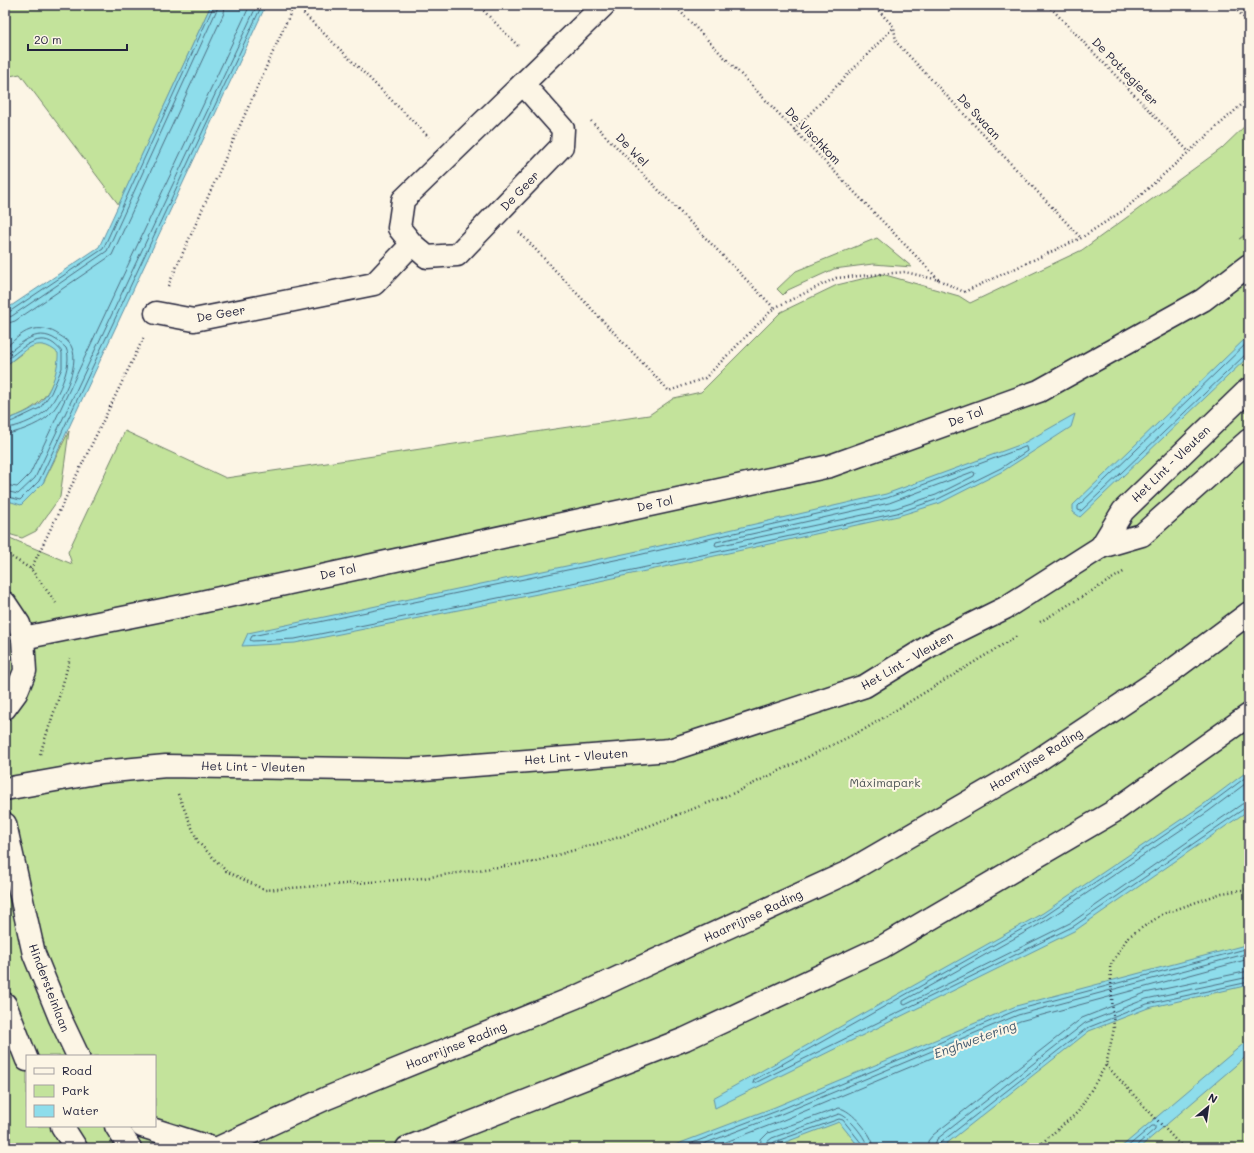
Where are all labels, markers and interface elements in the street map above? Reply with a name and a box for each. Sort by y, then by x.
scale bar [28,26,127,52]
text: 20 m [34,31,62,47]
street label: De Pottegieter [1089,34,1162,109]
street label: De Swaan [954,90,1005,143]
street label: De Vischkom [782,103,845,167]
street label: De Wel [613,129,653,169]
street label: De Geer [496,167,542,214]
street label: De Geer [195,301,246,325]
street label: De Tol [946,402,985,430]
street label: Het Lint - Vleuten [1127,421,1213,505]
street label: De Tol [635,491,674,515]
street label: De Tol [318,559,357,583]
street label: Het Lint - Vleuten [858,627,955,693]
street label: Haarrijnse Rading [986,724,1085,794]
street label: Het Lint - Vleuten [524,744,628,768]
street label: Het Lint - Vleuten [201,757,305,775]
park label: Máximapark [849,774,921,790]
street label: Haarrijnse Rading [701,885,805,945]
street label: Hindersteinlaan [26,941,74,1034]
water label: Enghwetering [931,1016,1019,1061]
street label: Haarrijnse Rading [403,1018,508,1073]
legend [26,1055,156,1127]
text: Road [62,1062,92,1078]
text: Park [62,1082,89,1098]
north arrow [1188,1087,1228,1127]
text: N [1206,1089,1220,1106]
text: Water [62,1102,99,1118]

